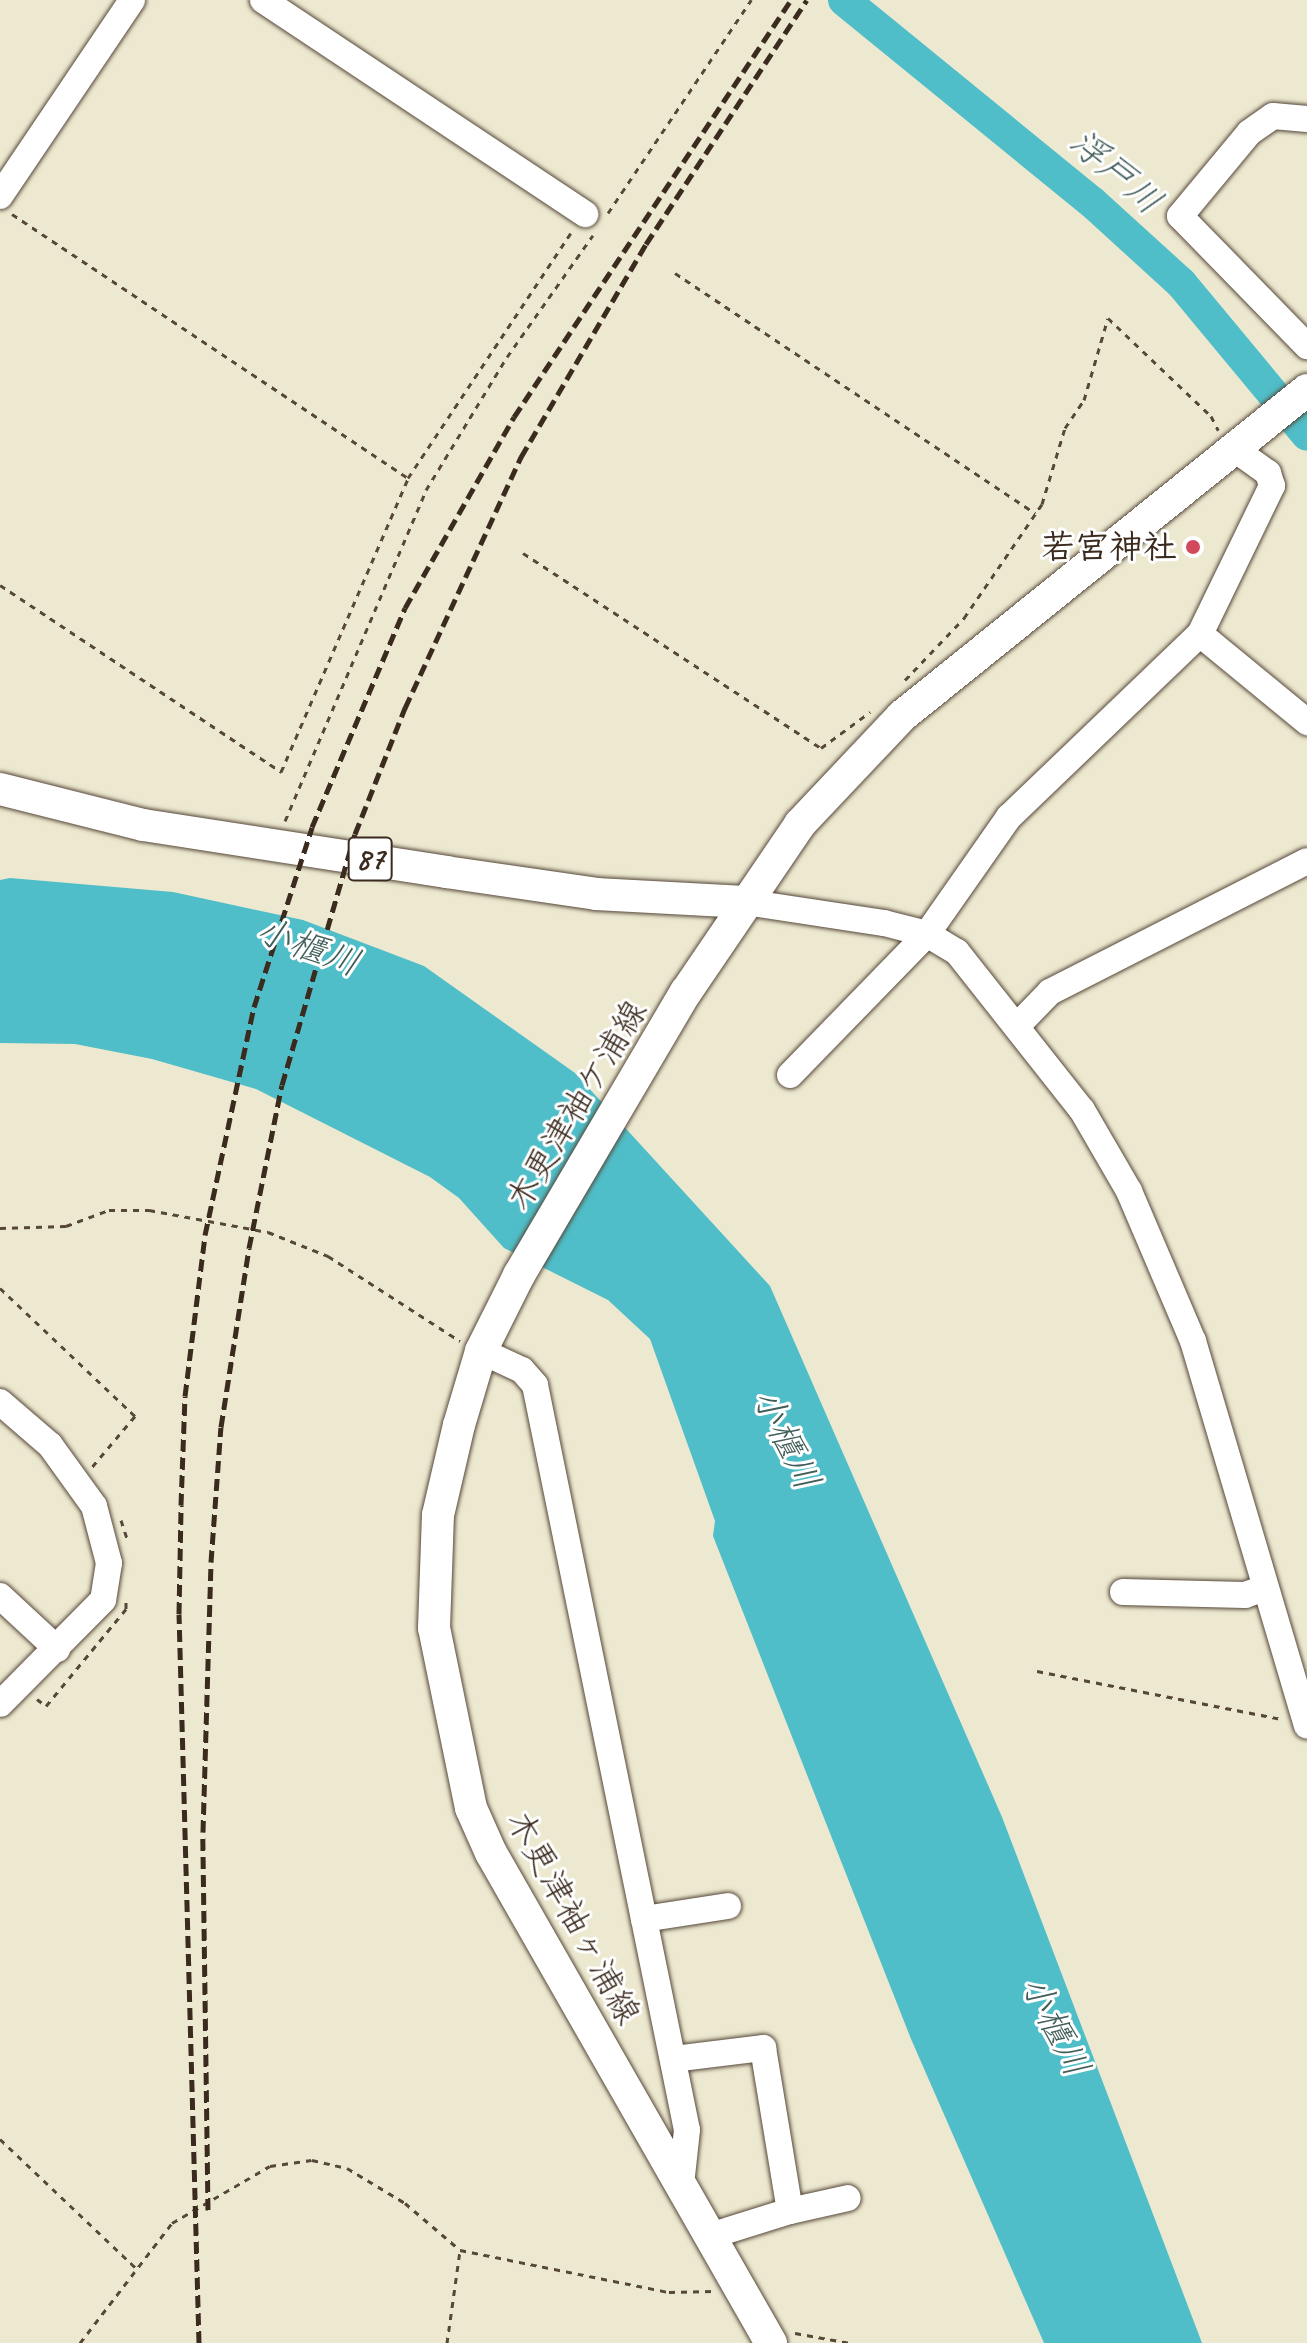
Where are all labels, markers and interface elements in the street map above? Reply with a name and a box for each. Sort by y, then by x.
water label: 浮戸川 [1061,120,1171,224]
place label: 若宮神社 [1041,527,1177,567]
marker: 若宮神社 [1184,538,1202,556]
road number: 87 [346,831,394,887]
water label: 小櫃川 [250,908,366,986]
street label: 木更津袖ケ浦線 [497,992,655,1218]
water label: 小櫃川 [743,1381,829,1497]
street label: 木更津袖ヶ浦線 [498,1803,650,2031]
water label: 小櫃川 [1011,1968,1099,2084]

